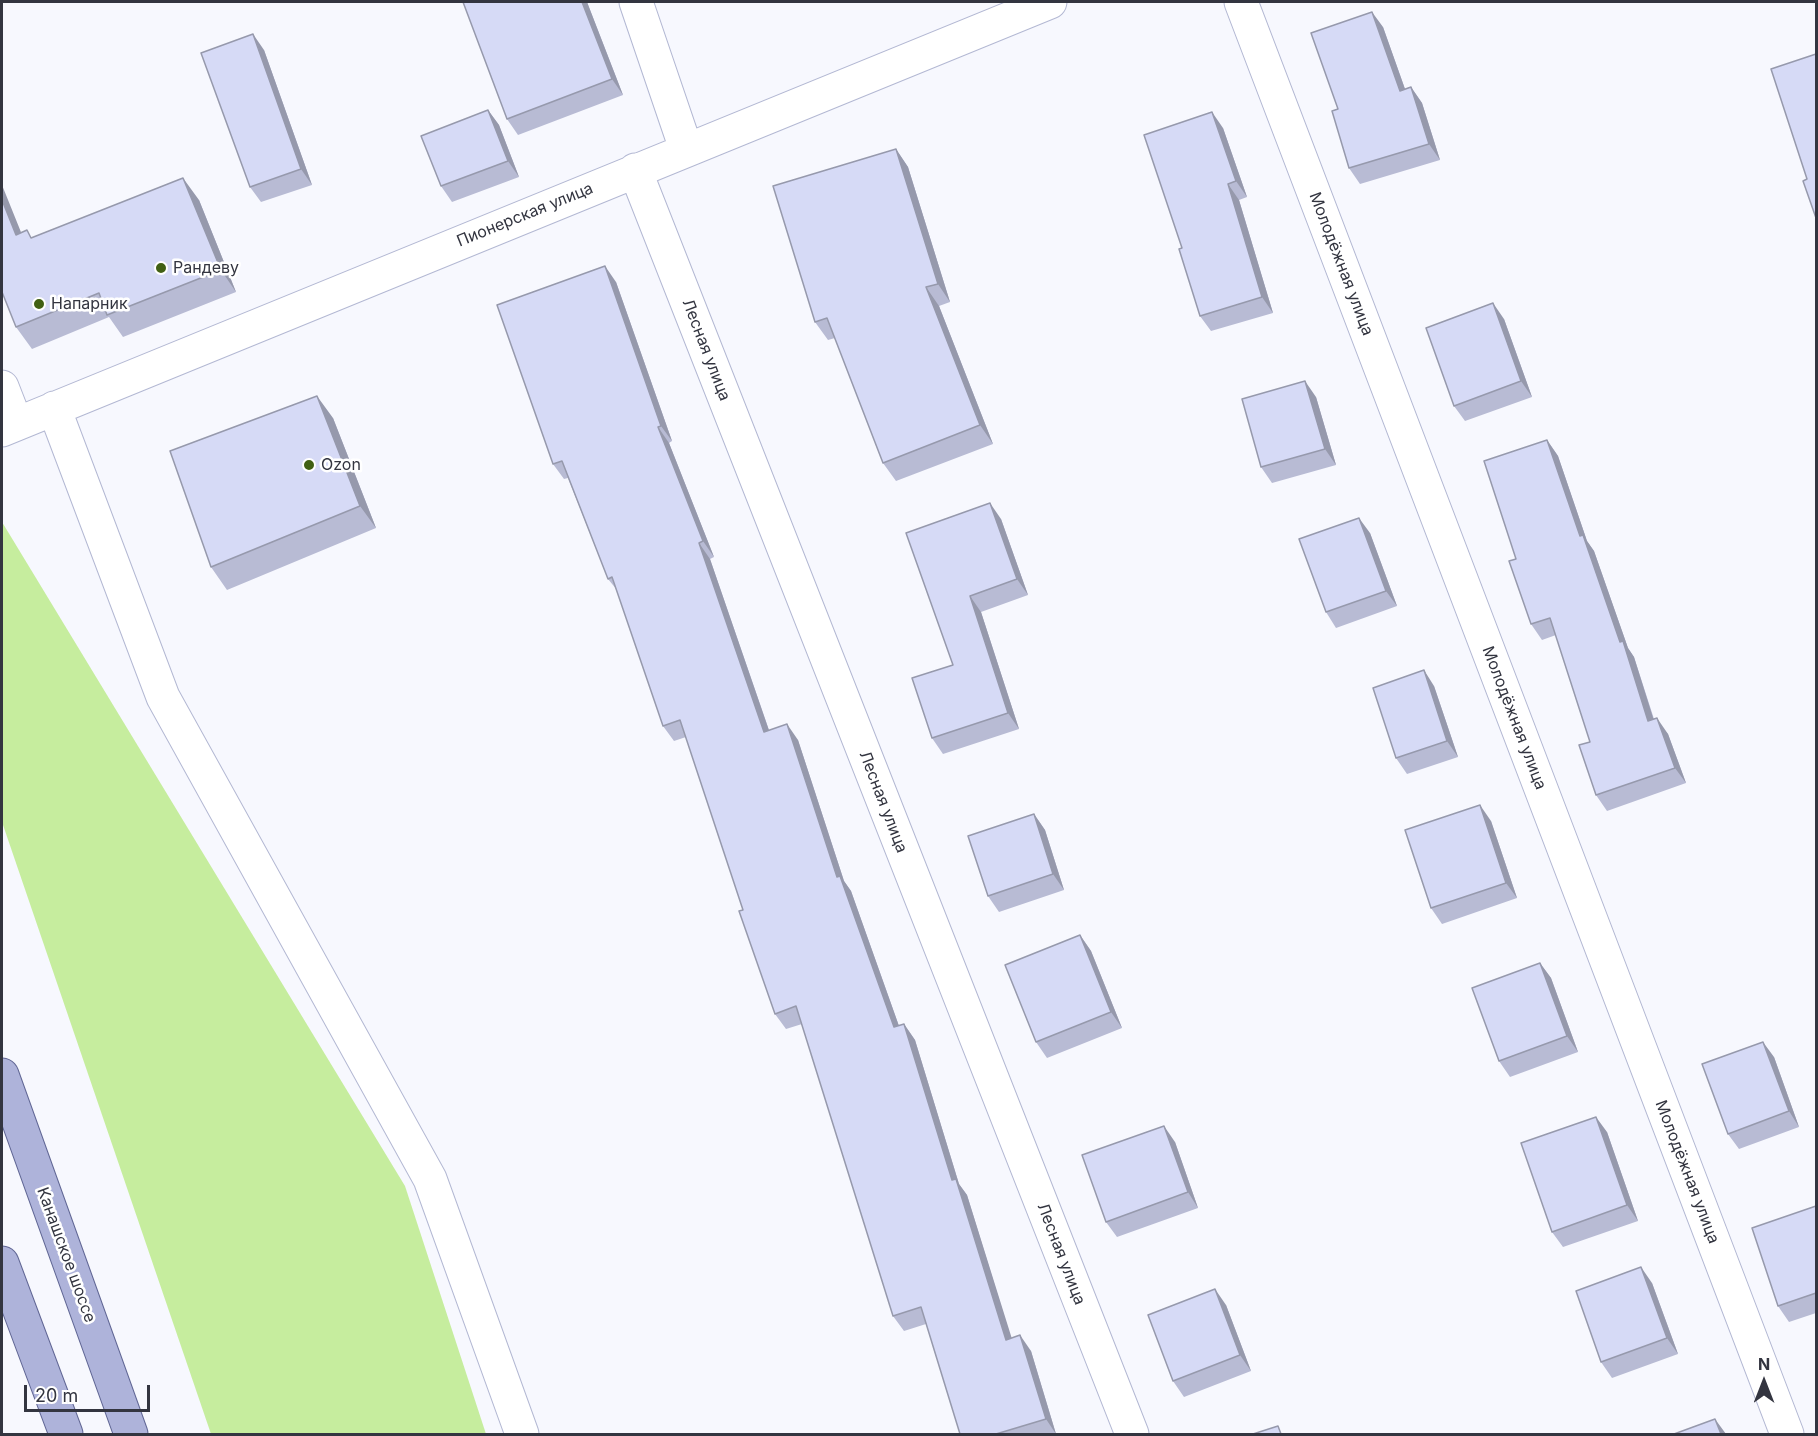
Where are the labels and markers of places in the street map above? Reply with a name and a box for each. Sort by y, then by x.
place label: Рандеву [173,258,239,278]
marker: Рандеву [154,261,168,275]
place label: Напарник [51,294,128,314]
marker: Напарник [32,297,46,311]
place label: Ozon [321,455,361,475]
marker: Ozon [302,458,316,472]

